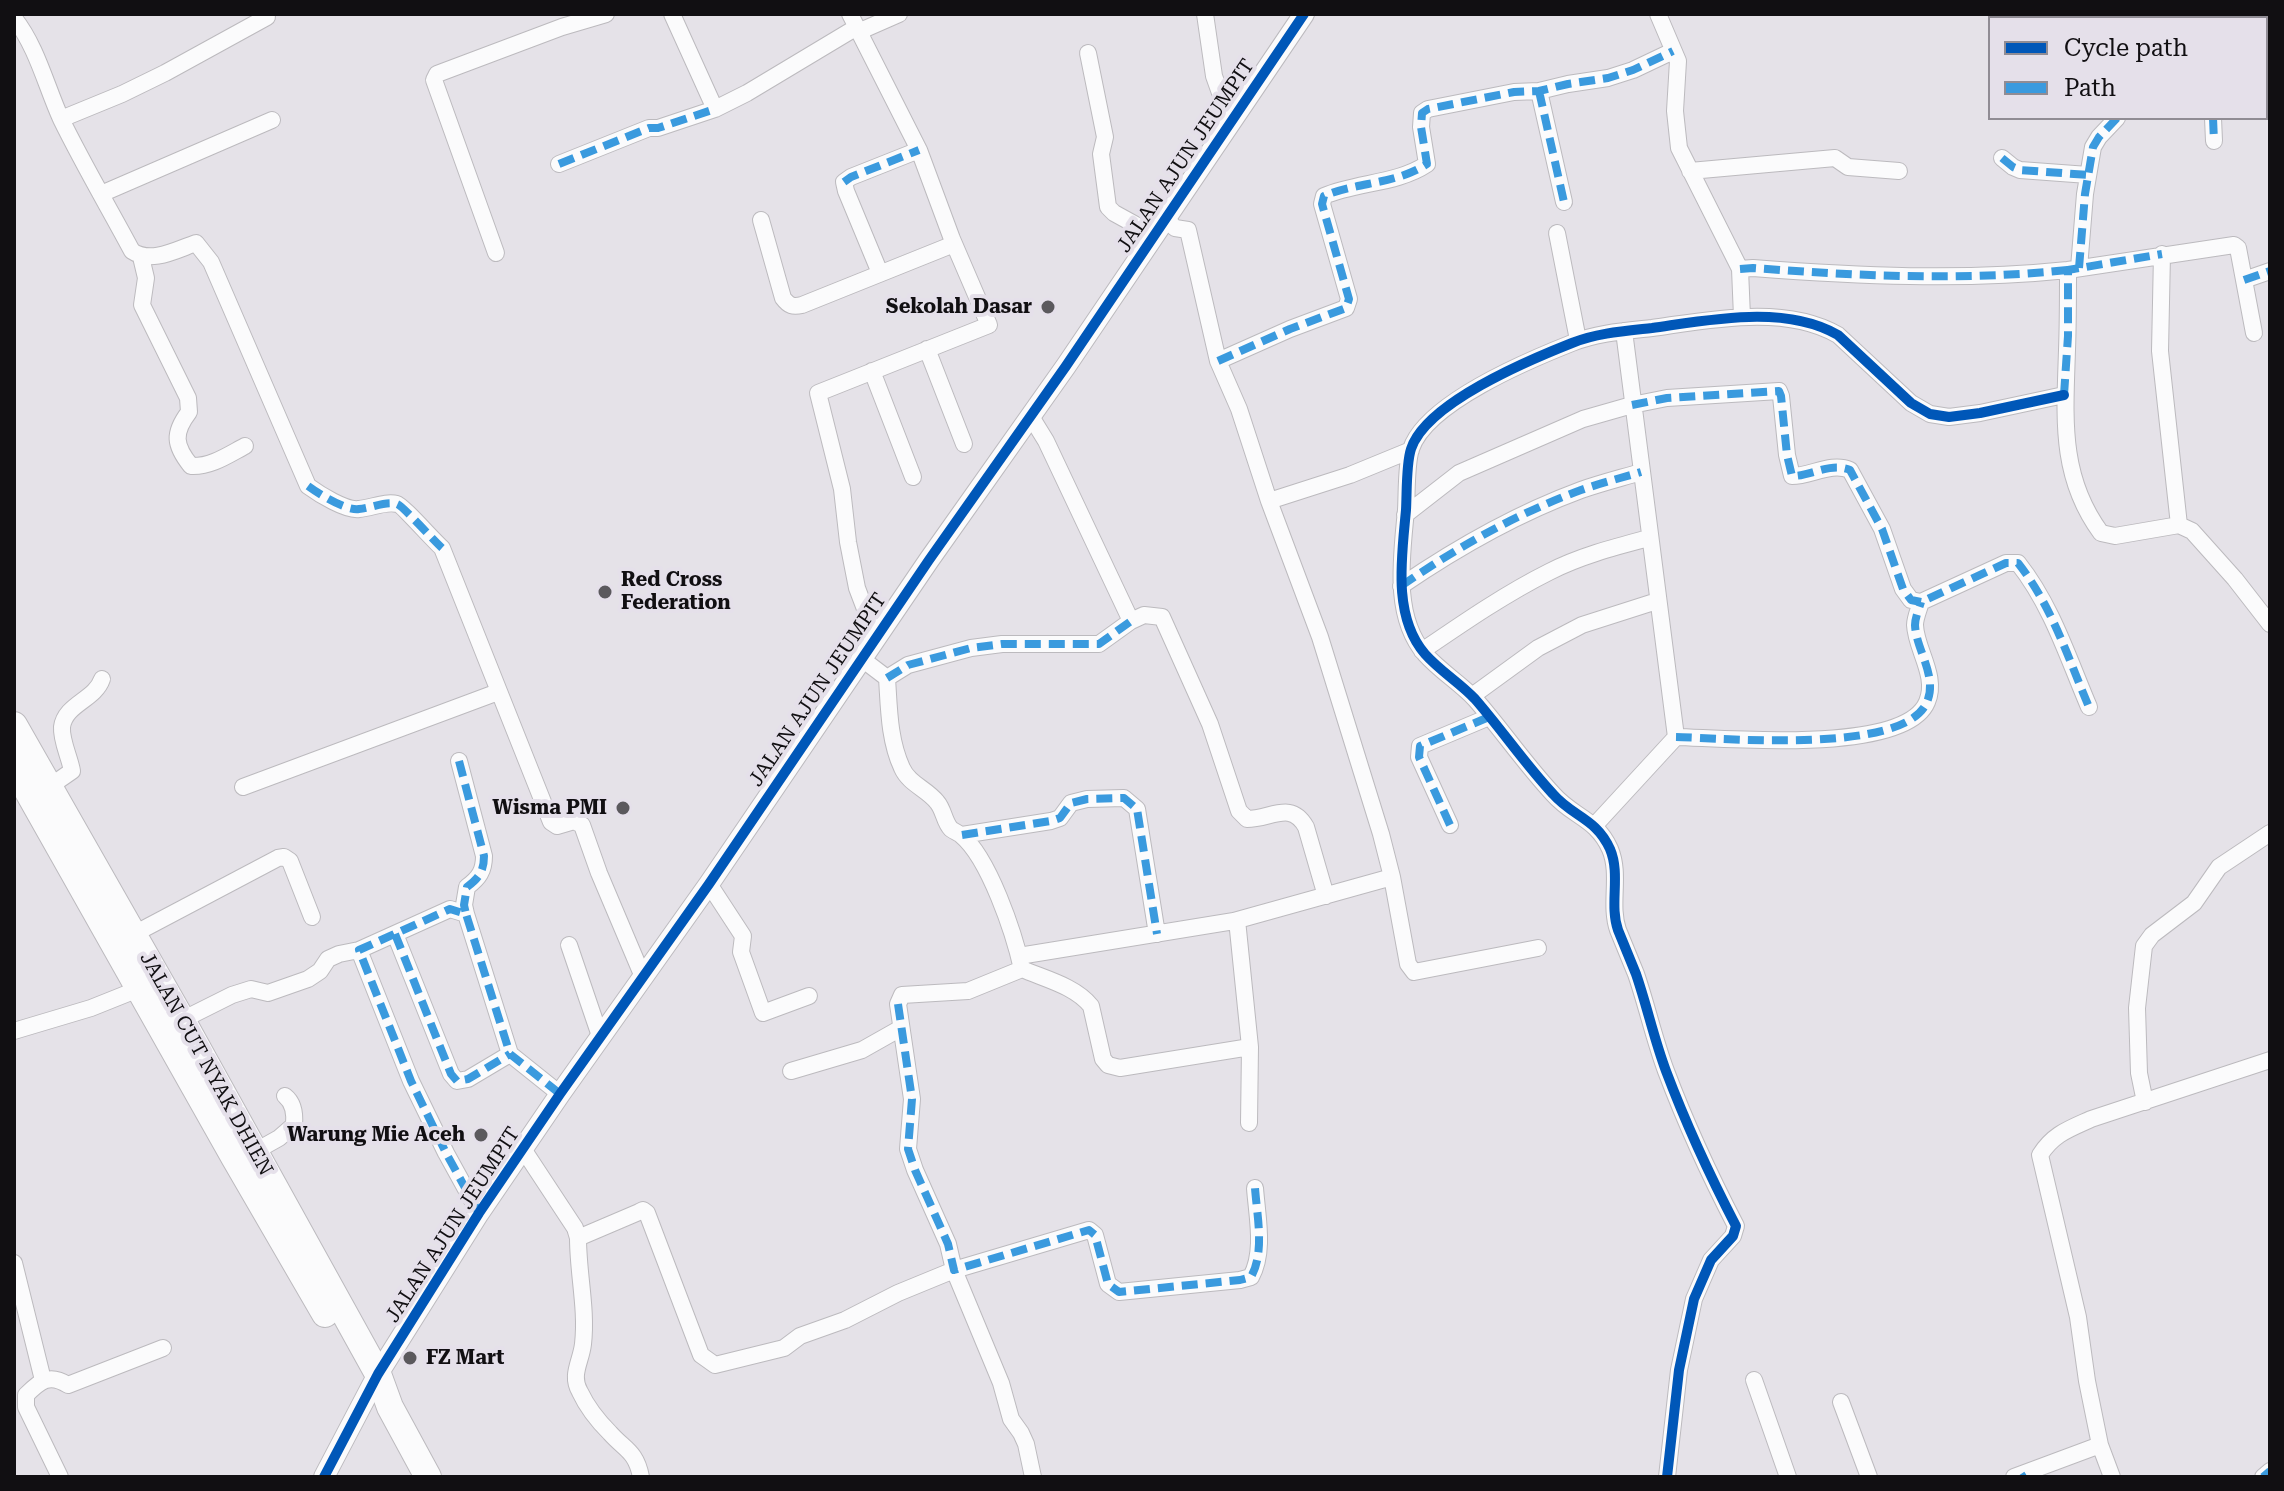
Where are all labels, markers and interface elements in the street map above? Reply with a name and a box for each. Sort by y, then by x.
legend [1988,16,2268,120]
text: Cycle path [2064,34,2188,62]
street label: JALAN AJUN JEUMPIT [1112,55,1260,257]
text: Path [2064,74,2116,102]
place label: Sekolah Dasar [886,295,1032,319]
marker: Sekolah Dasar [1039,298,1057,316]
place label: Red Cross Federation [621,568,731,615]
marker: Red Cross Federation [596,583,614,601]
street label: JALAN AJUN JEUMPIT [744,589,892,791]
place label: Wisma PMI [492,796,607,820]
marker: Wisma PMI [614,799,632,817]
street label: JALAN CUT NYAK DHIEN [134,948,278,1180]
place label: Warung Mie Aceh [287,1123,465,1147]
street label: JALAN AJUN JEUMPIT [381,1123,525,1327]
marker: Warung Mie Aceh [472,1126,490,1144]
place label: FZ Mart [426,1346,504,1370]
marker: FZ Mart [401,1349,419,1367]

